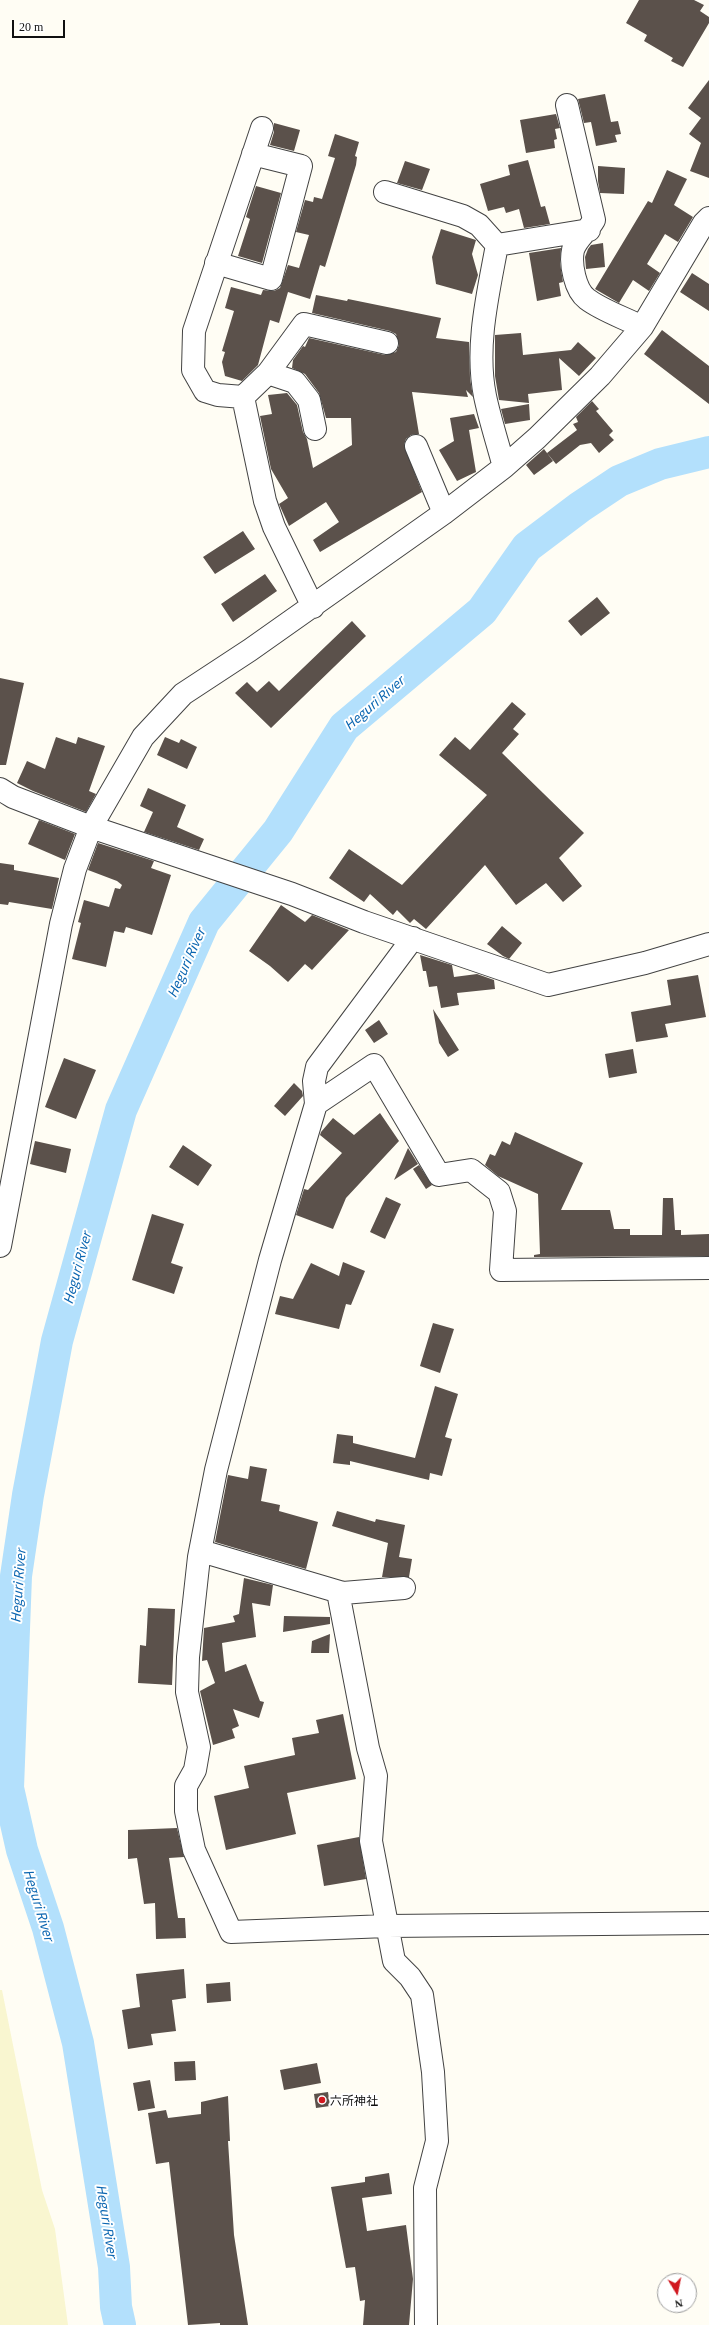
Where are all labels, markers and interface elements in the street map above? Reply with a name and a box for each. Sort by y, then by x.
scale bar [14,12,67,38]
text: 20 m [19,20,43,34]
water label: Heguri River [341,673,407,733]
water label: Heguri River [164,926,208,1000]
water label: Heguri River [60,1230,94,1306]
water label: Heguri River [8,1549,28,1623]
water label: Heguri River [21,1867,57,1943]
place label: 六所神社 [330,2093,378,2107]
marker: 六所神社 [317,2095,327,2105]
water label: Heguri River [94,2183,120,2259]
north arrow [657,2273,697,2313]
text: N [674,2297,684,2310]

